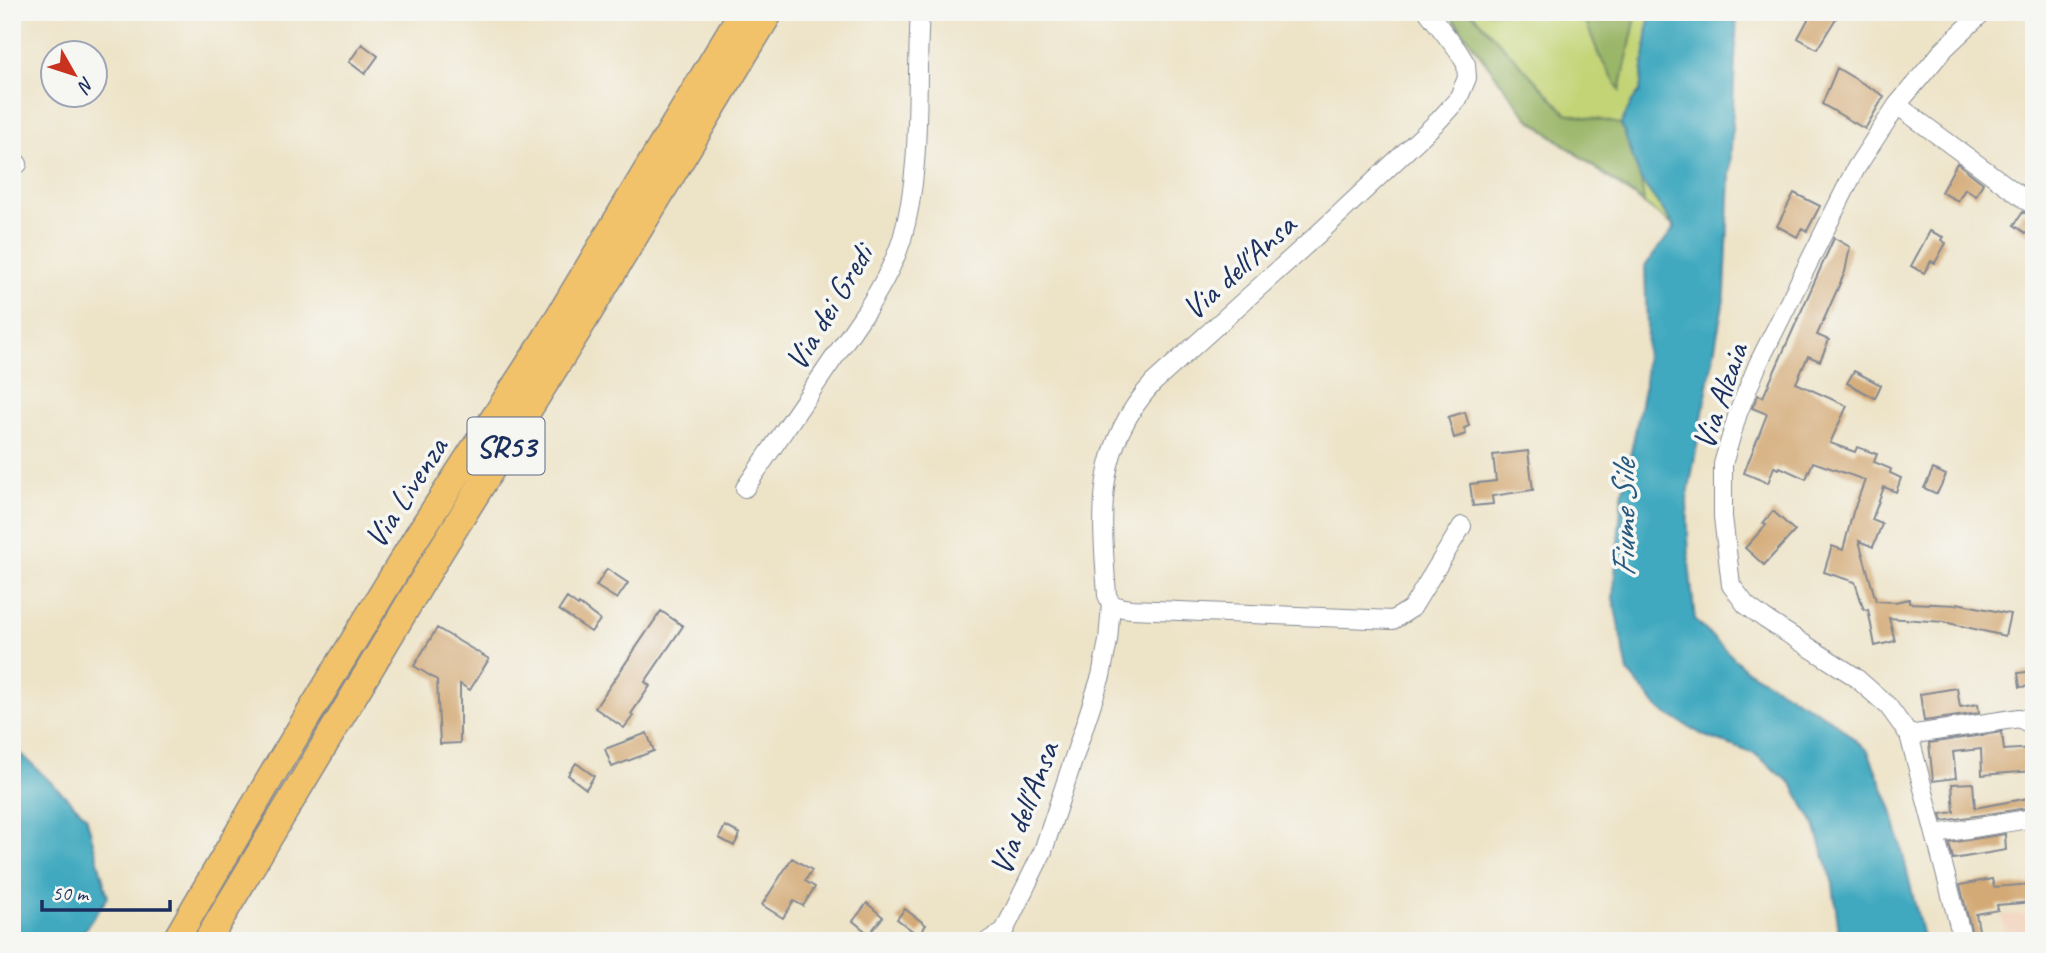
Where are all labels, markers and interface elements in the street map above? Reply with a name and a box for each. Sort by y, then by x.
north arrow [38,38,108,108]
text: N [71,72,99,99]
street label: Via dell'Ansa [1173,203,1306,329]
street label: Via dei Gredi [775,234,885,378]
street label: Via Alzaia [1682,336,1758,455]
road number: SR53 [468,418,544,475]
street label: Via Livenza [354,428,458,556]
water label: Fiume Sile [1601,456,1646,577]
street label: Via dell'Ansa [979,734,1069,881]
scale bar [42,869,170,913]
text: 50 m [52,880,90,906]

